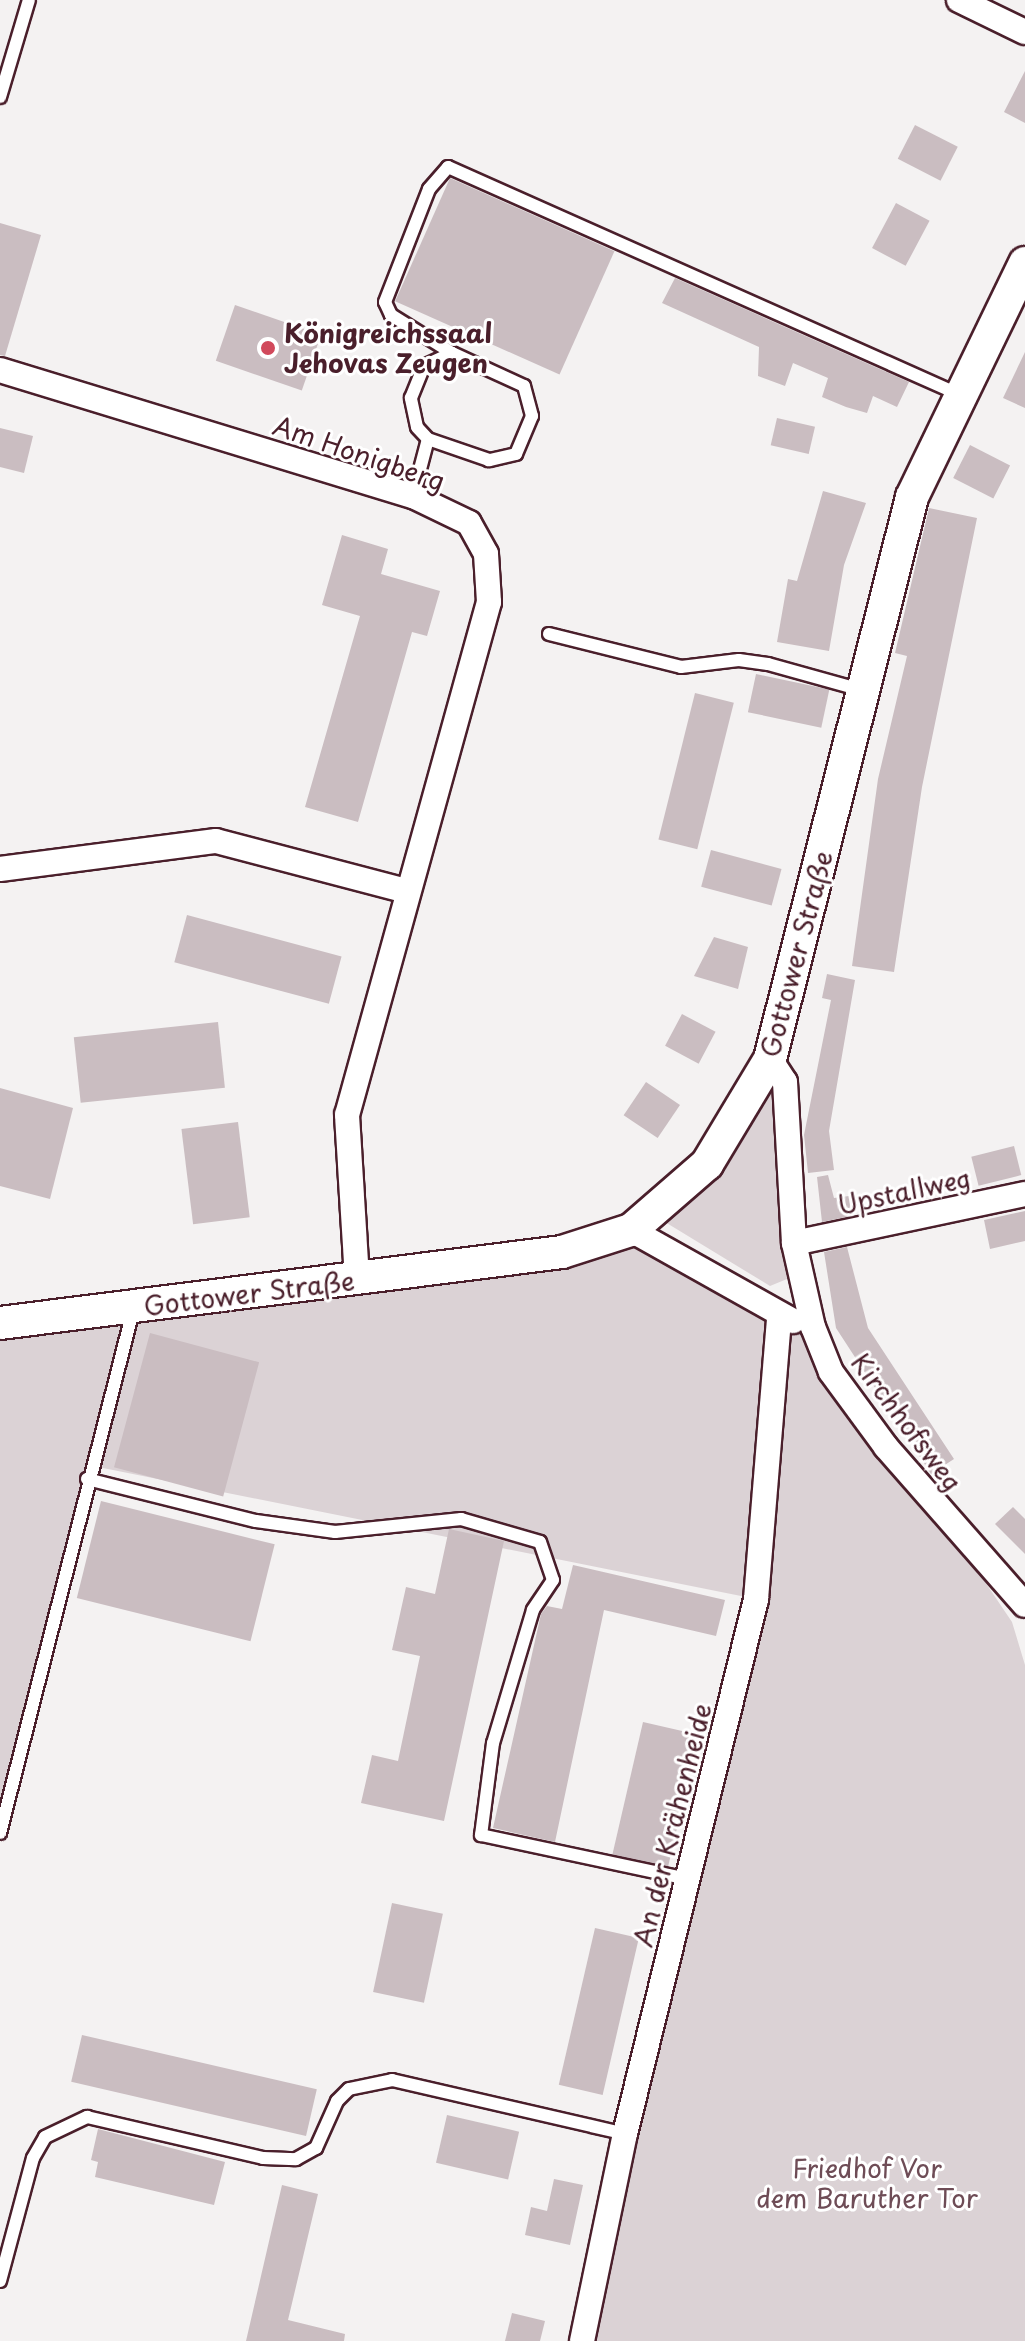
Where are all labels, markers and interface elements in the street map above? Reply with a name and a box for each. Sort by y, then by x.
place label: Königreichssaal Jehovas Zeugen [284,317,492,378]
marker: Königreichssaal Jehovas Zeugen [259,339,277,357]
street label: Am Honigberg [269,409,449,497]
street label: Gottower Straße [754,848,838,1060]
street label: Upstallweg [835,1162,973,1220]
street label: Gottower Straße [142,1265,356,1321]
street label: Kirchhofsweg [845,1347,969,1497]
street label: An der Krähenheide [627,1700,717,1950]
park label: Friedhof Vor dem Baruther Tor [756,2152,978,2214]

